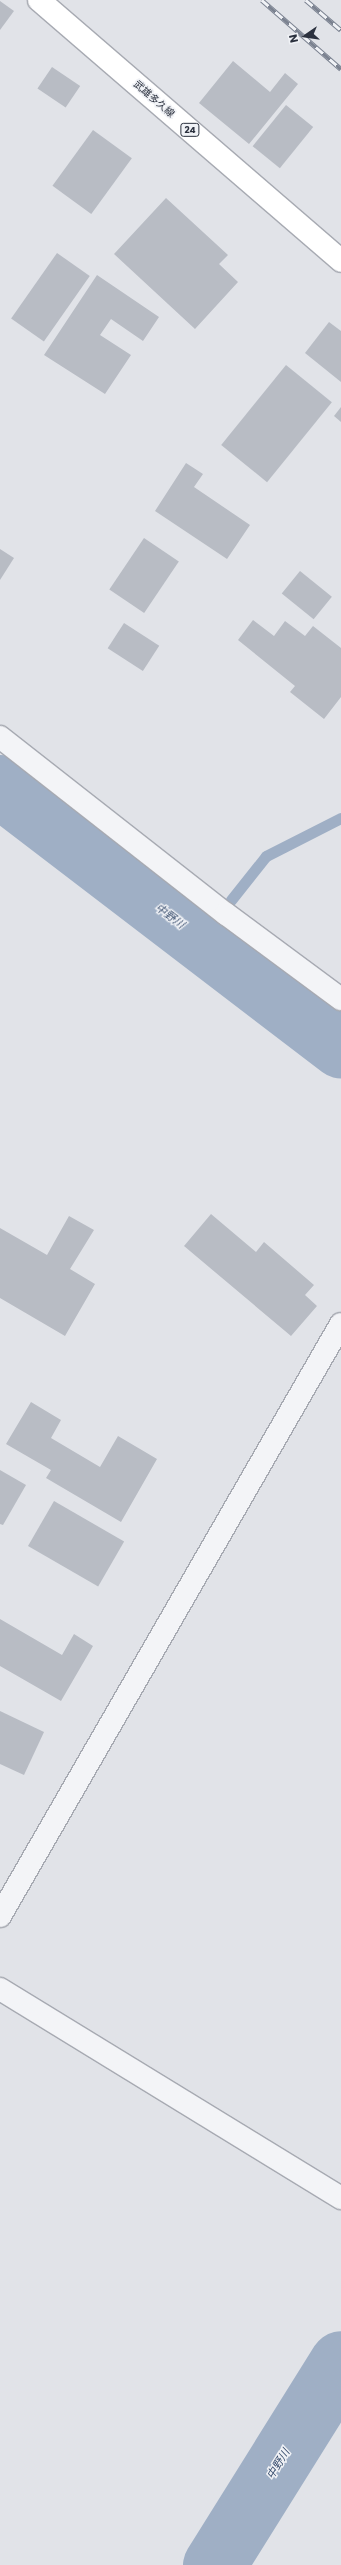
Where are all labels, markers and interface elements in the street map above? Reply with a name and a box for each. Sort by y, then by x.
north arrow [285,16,325,56]
text: N [285,33,302,45]
street label: 武雄多久線 [131,78,177,120]
road number: 24 [180,123,200,137]
water label: 中野川 [153,901,187,931]
water label: 中野川 [264,2447,292,2481]

